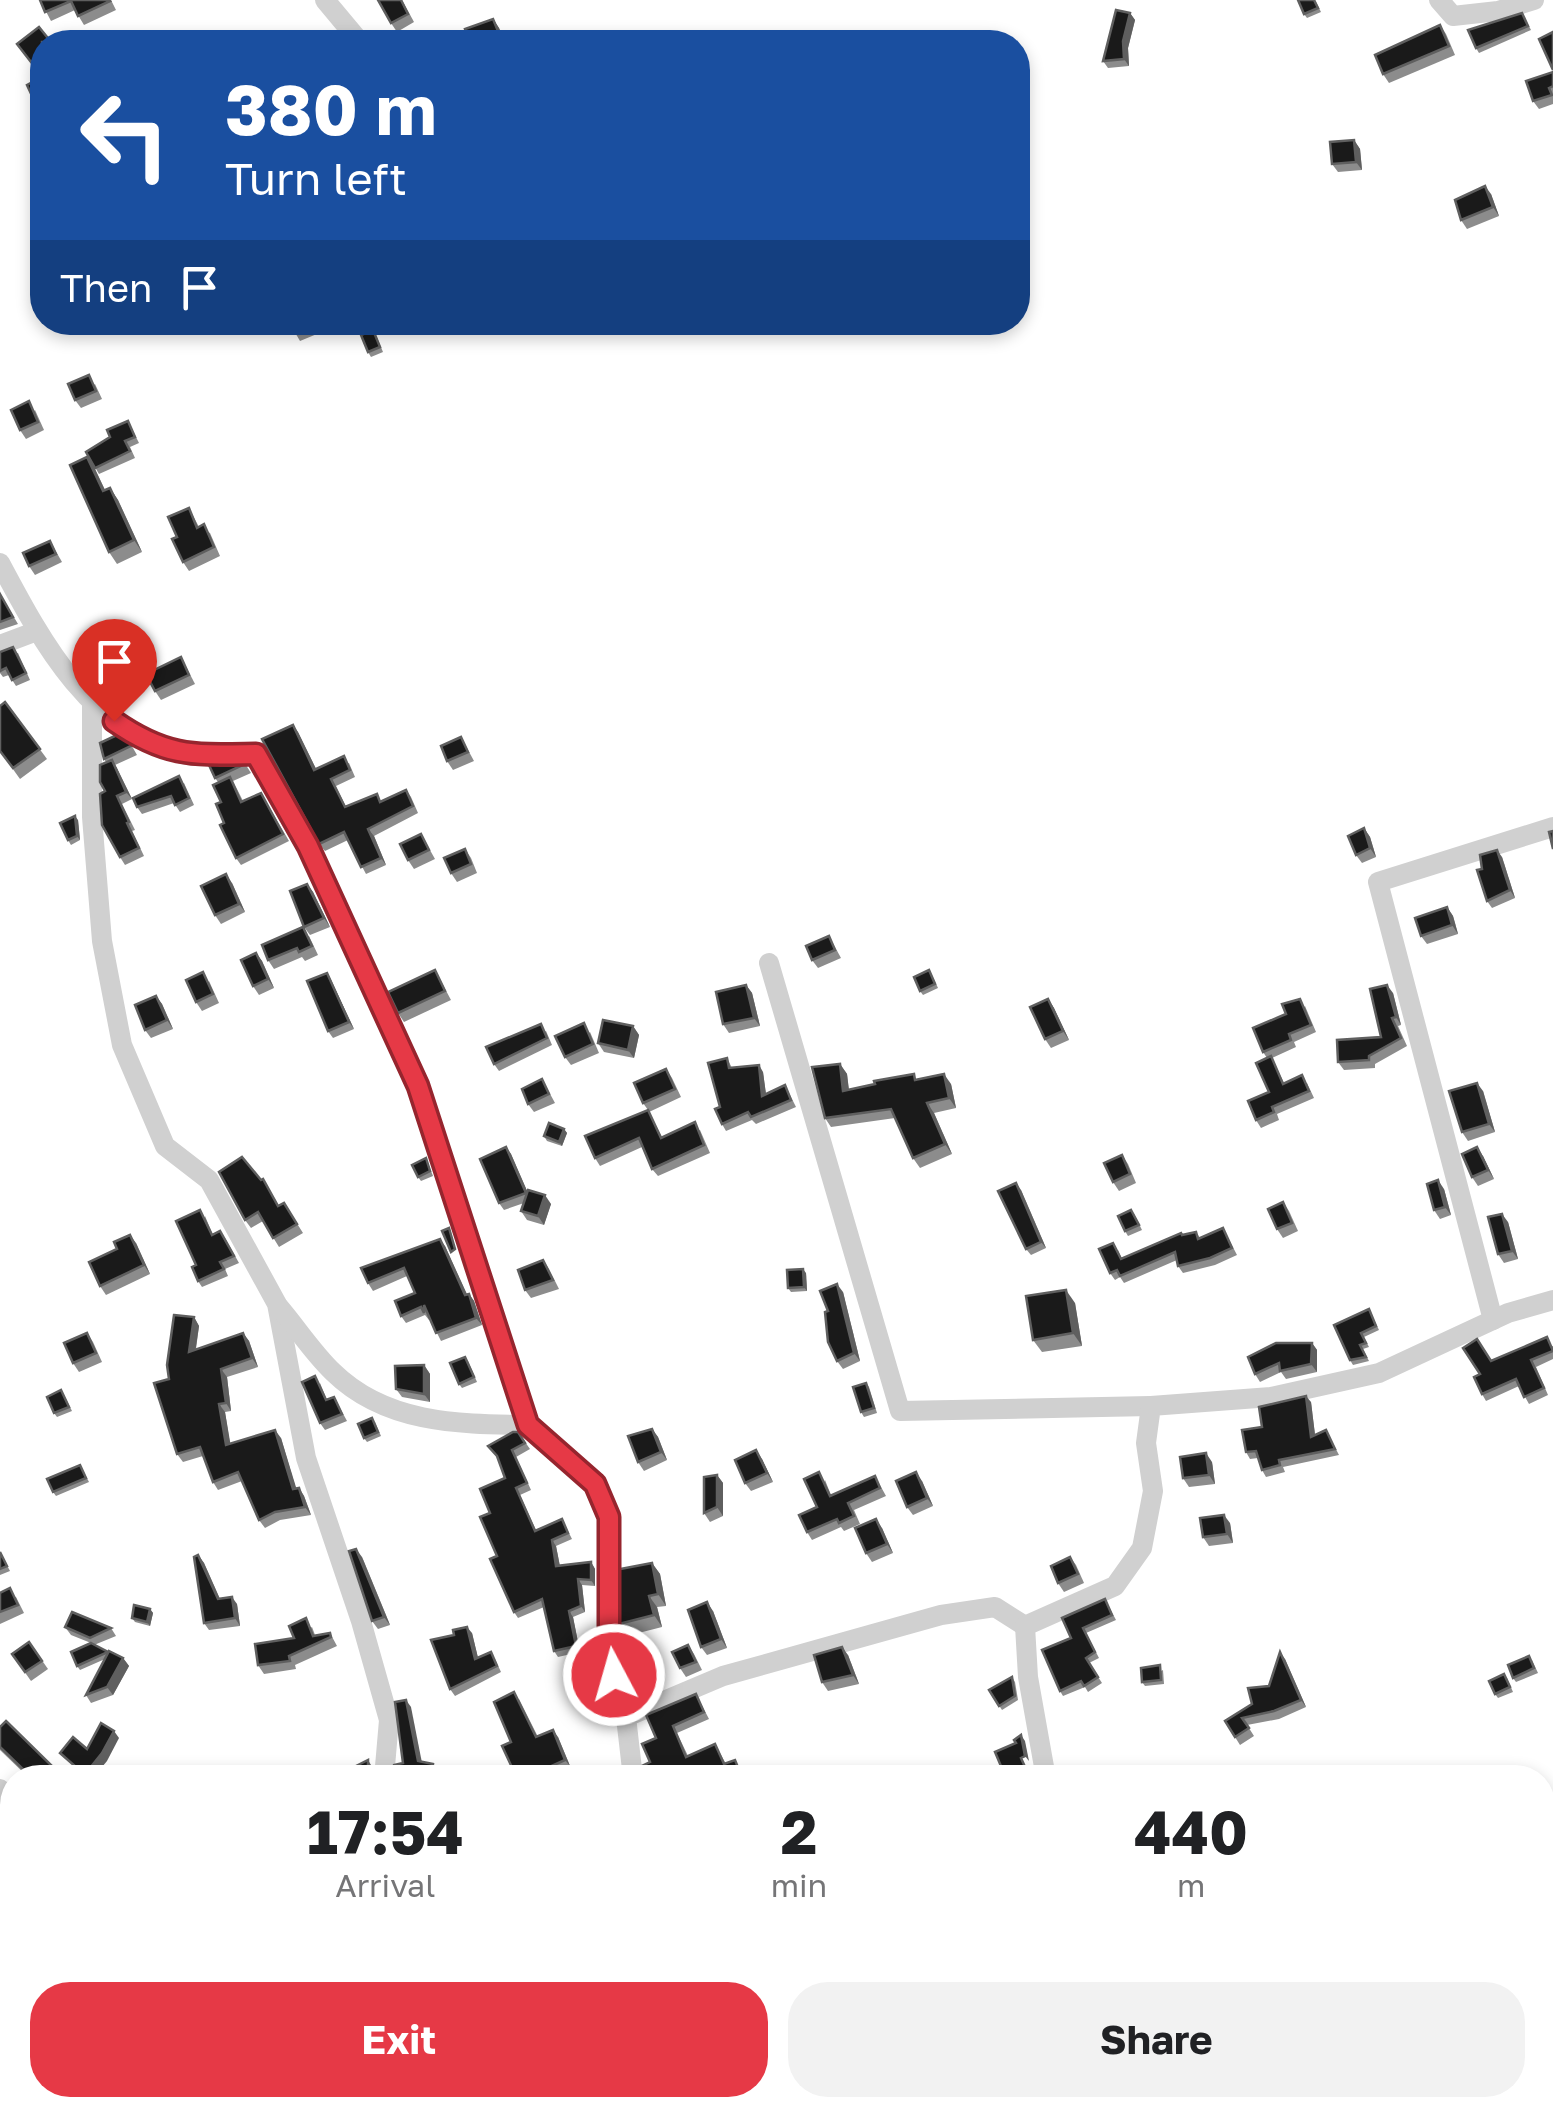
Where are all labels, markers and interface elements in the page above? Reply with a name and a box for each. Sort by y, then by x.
text: 380 m [225,66,437,150]
icon: left [60,70,190,200]
text: Turn left [225,151,407,205]
icon: arrive [172,260,227,315]
text: Then [60,265,152,310]
pin [72,619,157,722]
icon: arrive [87,634,142,689]
position arrow [562,1623,666,1727]
text: 17:54 [307,1795,464,1867]
text: 2 [781,1795,817,1867]
text: 440 [1134,1795,1248,1867]
text: Arrival [335,1866,435,1904]
text: min [771,1866,827,1904]
text: m [1177,1866,1205,1904]
button: Exit [30,1982,768,2097]
button: Share [788,1982,1525,2097]

